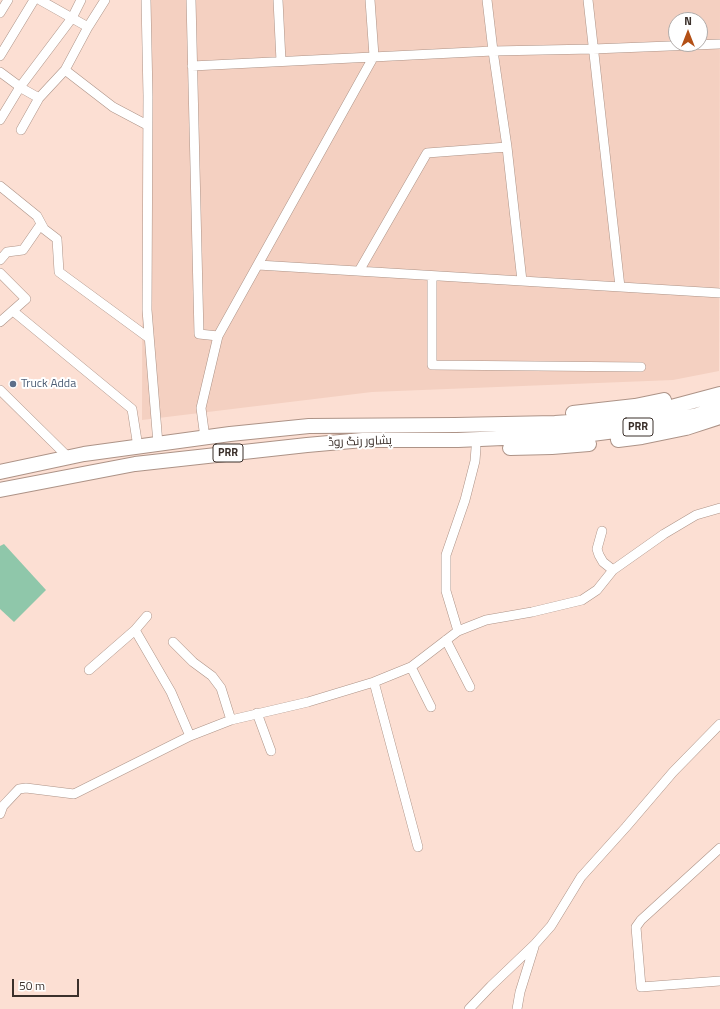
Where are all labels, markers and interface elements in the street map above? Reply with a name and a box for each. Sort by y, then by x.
north arrow [668,12,708,52]
text: N [684,13,692,29]
place label: Truck Adda [21,377,76,391]
marker: Truck Adda [8,379,18,389]
road number: PRR [623,418,653,436]
street label: پشاور رنگ روڈ [328,434,392,450]
road number: PRR [213,444,243,462]
scale bar [14,971,81,997]
text: 50 m [19,976,45,995]

